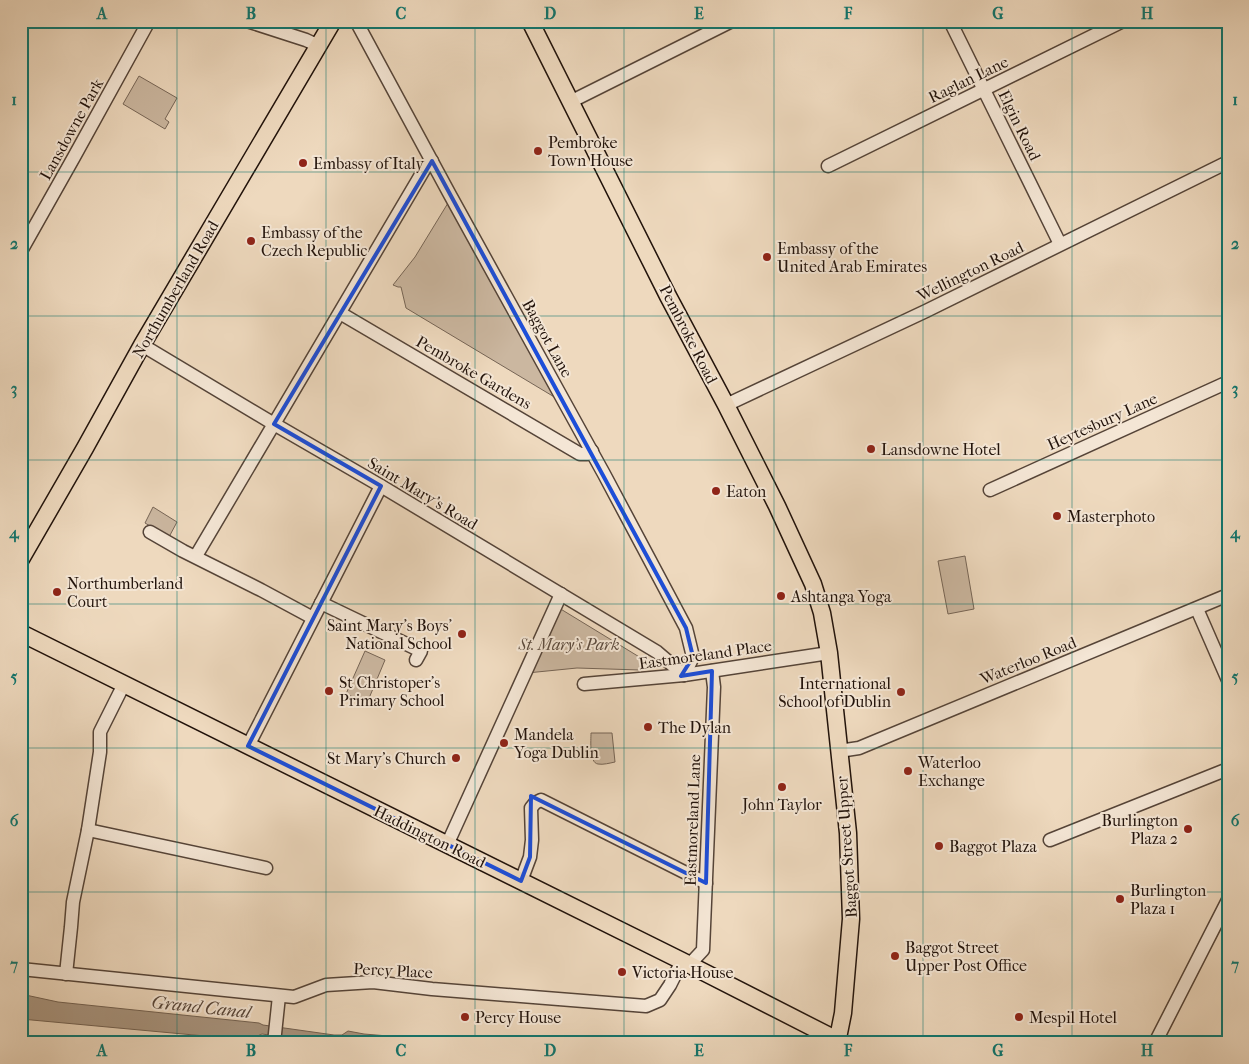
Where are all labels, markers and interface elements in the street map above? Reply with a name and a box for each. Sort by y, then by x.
text: A [96,4,108,23]
text: B [246,4,256,23]
text: C [396,4,407,23]
text: D [544,4,556,23]
text: E [694,4,704,23]
text: F [843,4,853,23]
text: G [992,4,1004,23]
text: H [1141,4,1154,23]
street label: Raglan Lane [925,52,1011,107]
street label: Lansdowne Park [36,75,108,183]
street label: Elgin Road [994,87,1045,164]
text: 1 [11,90,17,109]
text: 1 [1232,90,1238,109]
place label: Pembroke Town House [548,133,633,170]
marker: Pembroke Town House [532,145,544,157]
place label: Embassy of Italy [313,154,424,173]
marker: Embassy of Italy [297,157,309,169]
street label: Northumberland Road [128,217,223,361]
place label: Embassy of the Czech Republic [261,223,367,260]
text: 2 [10,234,18,253]
text: 2 [1231,234,1239,253]
marker: Embassy of the Czech Republic [245,235,257,247]
street label: Wellington Road [913,237,1027,306]
place label: Embassy of the United Arab Emirates [777,239,927,276]
marker: Embassy of the United Arab Emirates [761,251,773,263]
street label: Pembroke Road [655,282,722,387]
street label: Baggot Lane [518,296,577,381]
street label: Pembroke Gardens [413,332,535,413]
text: 3 [11,379,17,399]
text: 3 [1232,379,1238,399]
street label: Heytesbury Lane [1044,389,1160,454]
place label: Lansdowne Hotel [881,440,1001,459]
marker: Lansdowne Hotel [865,443,877,455]
street label: Saint Mary's Road [364,453,481,534]
place label: Eaton [726,482,767,501]
marker: Eaton [710,485,722,497]
place label: Masterphoto [1067,507,1155,526]
marker: Masterphoto [1051,510,1063,522]
text: 4 [8,523,20,543]
text: 4 [1229,523,1241,543]
place label: Northumberland Court [67,574,184,611]
marker: Northumberland Court [51,586,63,598]
place label: Ashtanga Yoga [790,587,892,606]
marker: Ashtanga Yoga [775,590,787,602]
place label: Saint Mary's Boys' National School [327,616,453,653]
marker: Saint Mary's Boys' National School [456,628,468,640]
street label: Waterloo Road [976,632,1079,689]
park label: St. Mary's Park [517,635,620,654]
street label: Eastmoreland Place [637,636,773,673]
text: 5 [11,667,18,686]
text: 5 [1232,667,1239,686]
place label: St Christoper's Primary School [339,673,445,710]
place label: International School of Dublin [778,674,892,711]
marker: St Christoper's Primary School [323,685,335,697]
marker: International School of Dublin [895,686,907,698]
place label: The Dylan [658,718,732,737]
marker: The Dylan [642,721,654,733]
place label: Mandela Yoga Dublin [513,725,600,762]
marker: Mandela Yoga Dublin [498,737,510,749]
place label: St Mary's Church [327,749,446,768]
marker: St Mary's Church [450,752,462,764]
place label: Waterloo Exchange [917,753,985,790]
street label: Eastmoreland Lane [681,754,704,886]
marker: Waterloo Exchange [902,765,914,777]
street label: Baggot Street Upper [832,775,861,919]
marker: John Taylor [776,781,788,793]
place label: John Taylor [740,795,822,814]
street label: Haddington Road [371,801,489,872]
text: 6 [10,811,19,830]
place label: Burlington Plaza 2 [1102,811,1179,848]
text: 6 [1231,811,1240,830]
marker: Burlington Plaza 2 [1182,823,1194,835]
place label: Baggot Plaza [949,837,1038,856]
marker: Baggot Plaza [933,840,945,852]
place label: Burlington Plaza 1 [1130,881,1207,918]
marker: Burlington Plaza 1 [1114,893,1126,905]
place label: Baggot Street Upper Post Office [905,938,1027,975]
marker: Baggot Street Upper Post Office [889,950,901,962]
text: 7 [9,955,18,974]
text: 7 [1230,955,1239,974]
street label: Percy Place [353,959,433,982]
place label: Victoria House [631,963,734,982]
marker: Victoria House [616,966,628,978]
water label: Grand Canal [150,992,254,1023]
place label: Percy House [475,1008,561,1027]
place label: Mespil Hotel [1029,1008,1118,1027]
marker: Percy House [459,1011,471,1023]
marker: Mespil Hotel [1013,1011,1025,1023]
text: A [96,1041,108,1060]
text: B [246,1041,256,1060]
text: C [396,1041,407,1060]
text: D [544,1041,556,1060]
text: E [694,1041,704,1060]
text: F [843,1041,853,1060]
text: G [992,1041,1004,1060]
text: H [1141,1041,1154,1060]

